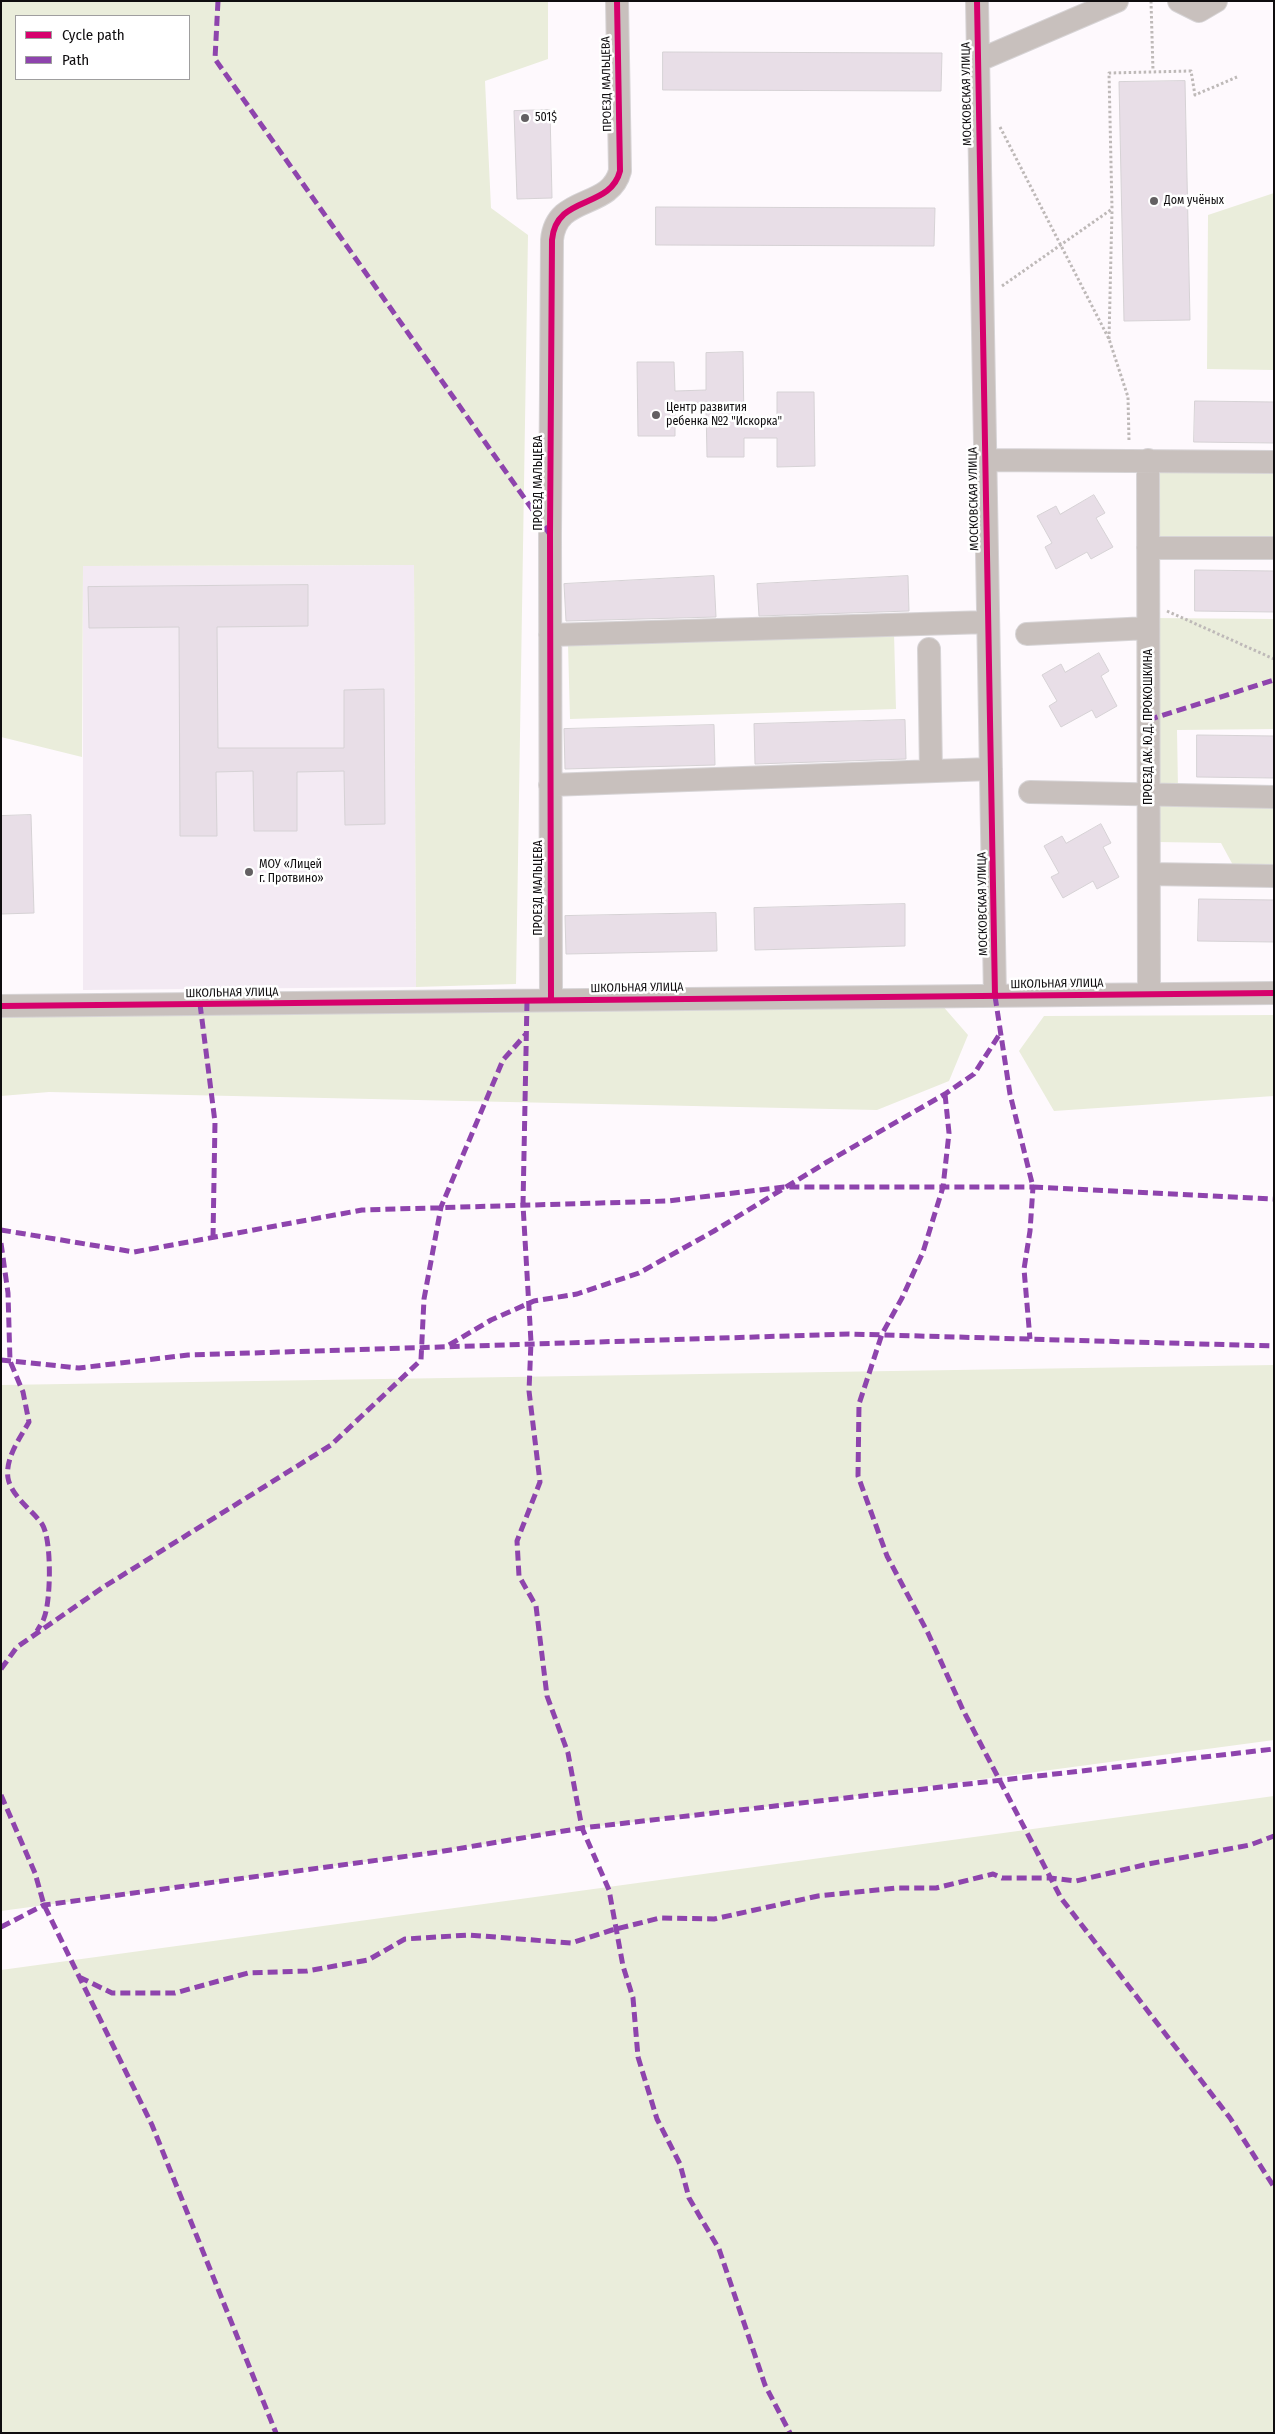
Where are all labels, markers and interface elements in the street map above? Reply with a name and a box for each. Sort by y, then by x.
legend [15,15,190,80]
text: Cycle path [62,26,125,44]
street label: ПРОЕЗД МАЛЬЦЕВА [599,36,615,132]
street label: МОСКОВСКАЯ УЛИЦА [959,42,975,146]
text: Path [62,51,89,69]
place label: 501$ [535,111,557,125]
marker: 501$ [519,112,531,124]
place label: Дом учёных [1164,194,1224,208]
marker: Дом учёных [1148,195,1160,207]
place label: Центр развития ребенка №2 "Искорка" [666,401,782,429]
marker: Центр развития ребенка №2 "Искорка" [650,409,662,421]
street label: ПРОЕЗД МАЛЬЦЕВА [532,435,546,531]
street label: МОСКОВСКАЯ УЛИЦА [966,447,982,551]
street label: ПРОЕЗД АК. Ю.Д. ПРОКОШКИНА [1142,649,1156,805]
street label: ПРОЕЗД МАЛЬЦЕВА [532,840,546,936]
street label: МОСКОВСКАЯ УЛИЦА [975,852,991,956]
place label: МОУ «Лицей г. Протвино» [259,858,324,886]
marker: МОУ «Лицей г. Протвино» [243,866,255,878]
street label: ШКОЛЬНАЯ УЛИЦА [1010,976,1104,992]
street label: ШКОЛЬНАЯ УЛИЦА [590,980,684,996]
street label: ШКОЛЬНАЯ УЛИЦА [185,985,279,1001]

